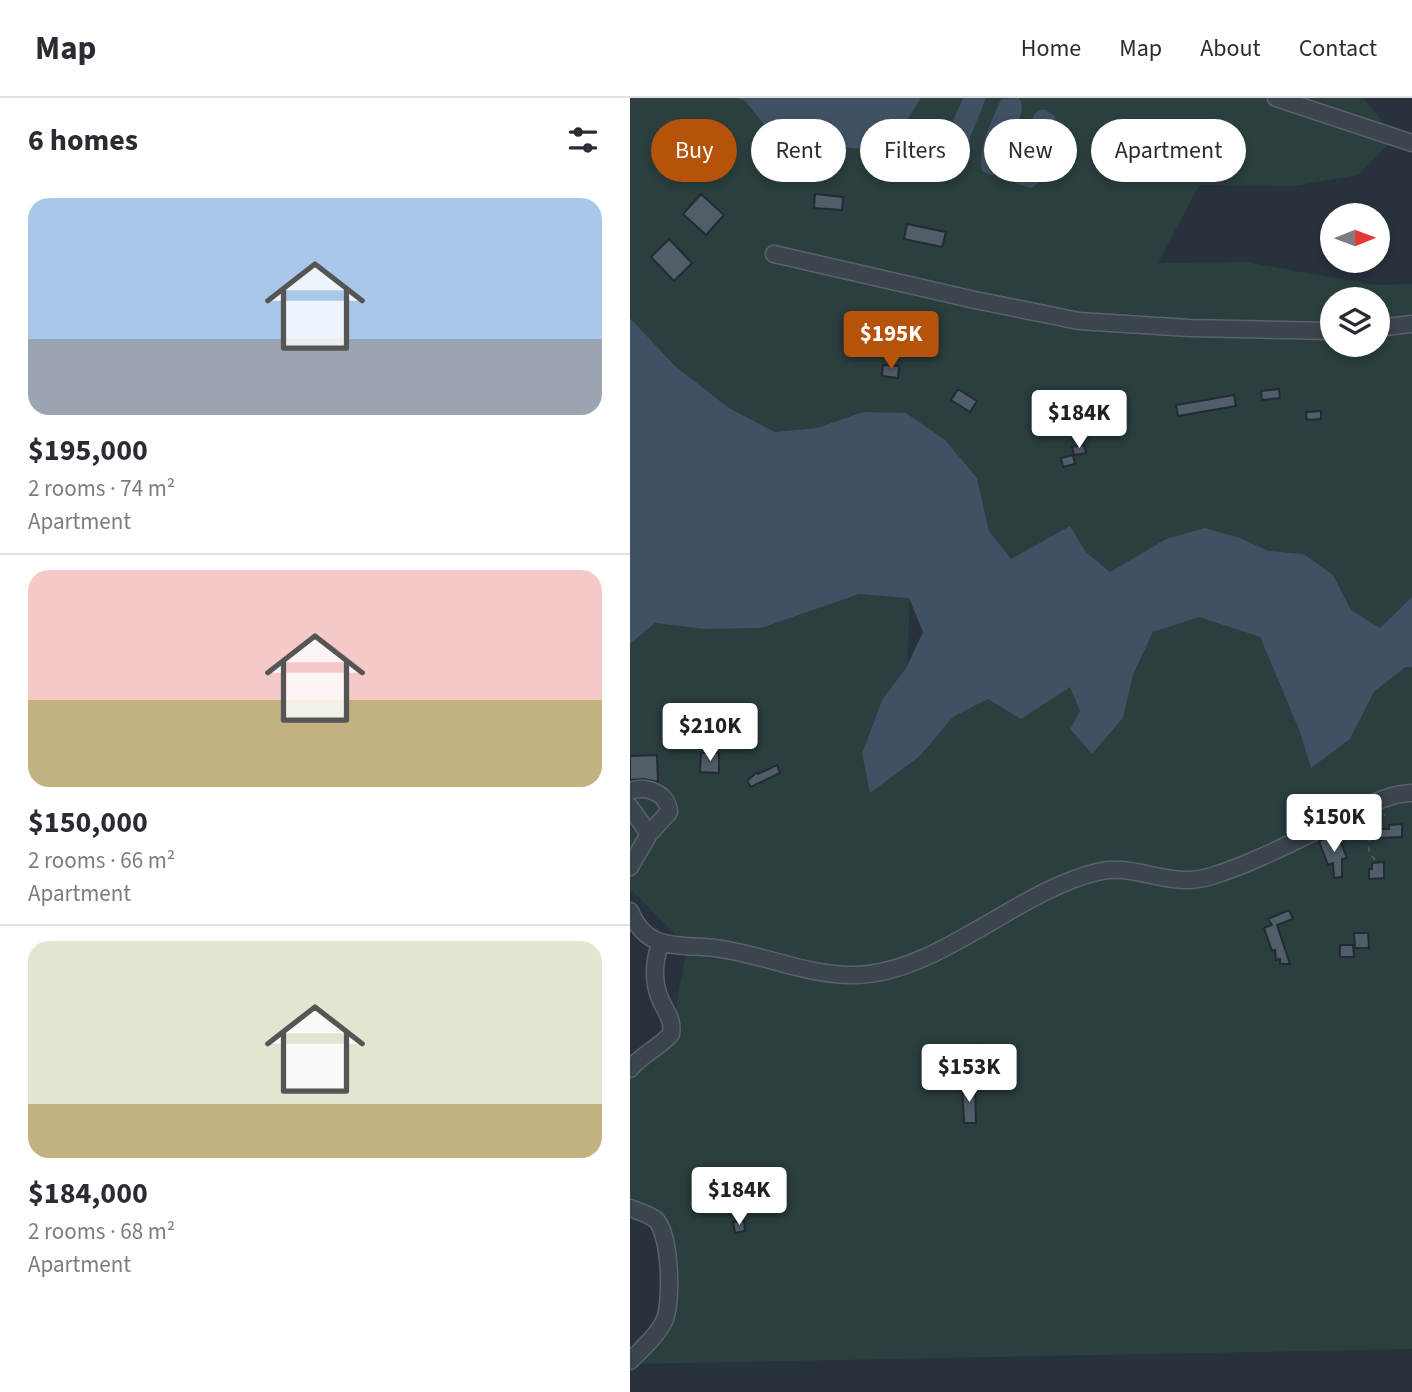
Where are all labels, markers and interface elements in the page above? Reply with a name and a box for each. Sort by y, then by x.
text: Map [35,25,96,72]
text: Home [1021,31,1081,66]
text: Map [1119,31,1162,66]
text: About [1200,31,1261,66]
text: Contact [1299,31,1377,66]
text: 6 homes [28,119,138,162]
chip: Buy [651,119,737,182]
chip: Rent [751,119,846,182]
chip: Filters [860,119,970,182]
chip: New [984,119,1077,182]
chip: Apartment [1091,119,1246,182]
icon: filters [564,121,602,159]
north arrow [1320,203,1390,273]
map controls [1320,203,1390,357]
icon: home [252,243,378,369]
button: layers [1320,287,1390,357]
pin: $195K [842,312,940,371]
text: $195K [860,317,922,350]
pin: $184K [1030,390,1128,450]
text: $184K [1048,396,1110,429]
text: $195,000 [28,429,148,472]
text: 2 rooms · 74 m² [28,472,175,505]
text: Apartment [28,505,131,538]
icon: home [252,615,378,741]
pin: $210K [661,704,759,763]
text: $210K [679,709,741,742]
pin: $150K [1285,794,1383,854]
text: $150K [1303,800,1365,833]
text: $150,000 [28,801,148,844]
text: 2 rooms · 66 m² [28,844,175,877]
text: Apartment [28,877,131,910]
icon: home [252,986,378,1112]
pin: $153K [920,1044,1018,1104]
text: $153K [938,1050,1000,1083]
pin: $184K [690,1168,788,1227]
text: $184,000 [28,1172,148,1215]
text: $184K [708,1173,770,1206]
text: 2 rooms · 68 m² [28,1215,175,1248]
text: Apartment [28,1248,131,1281]

